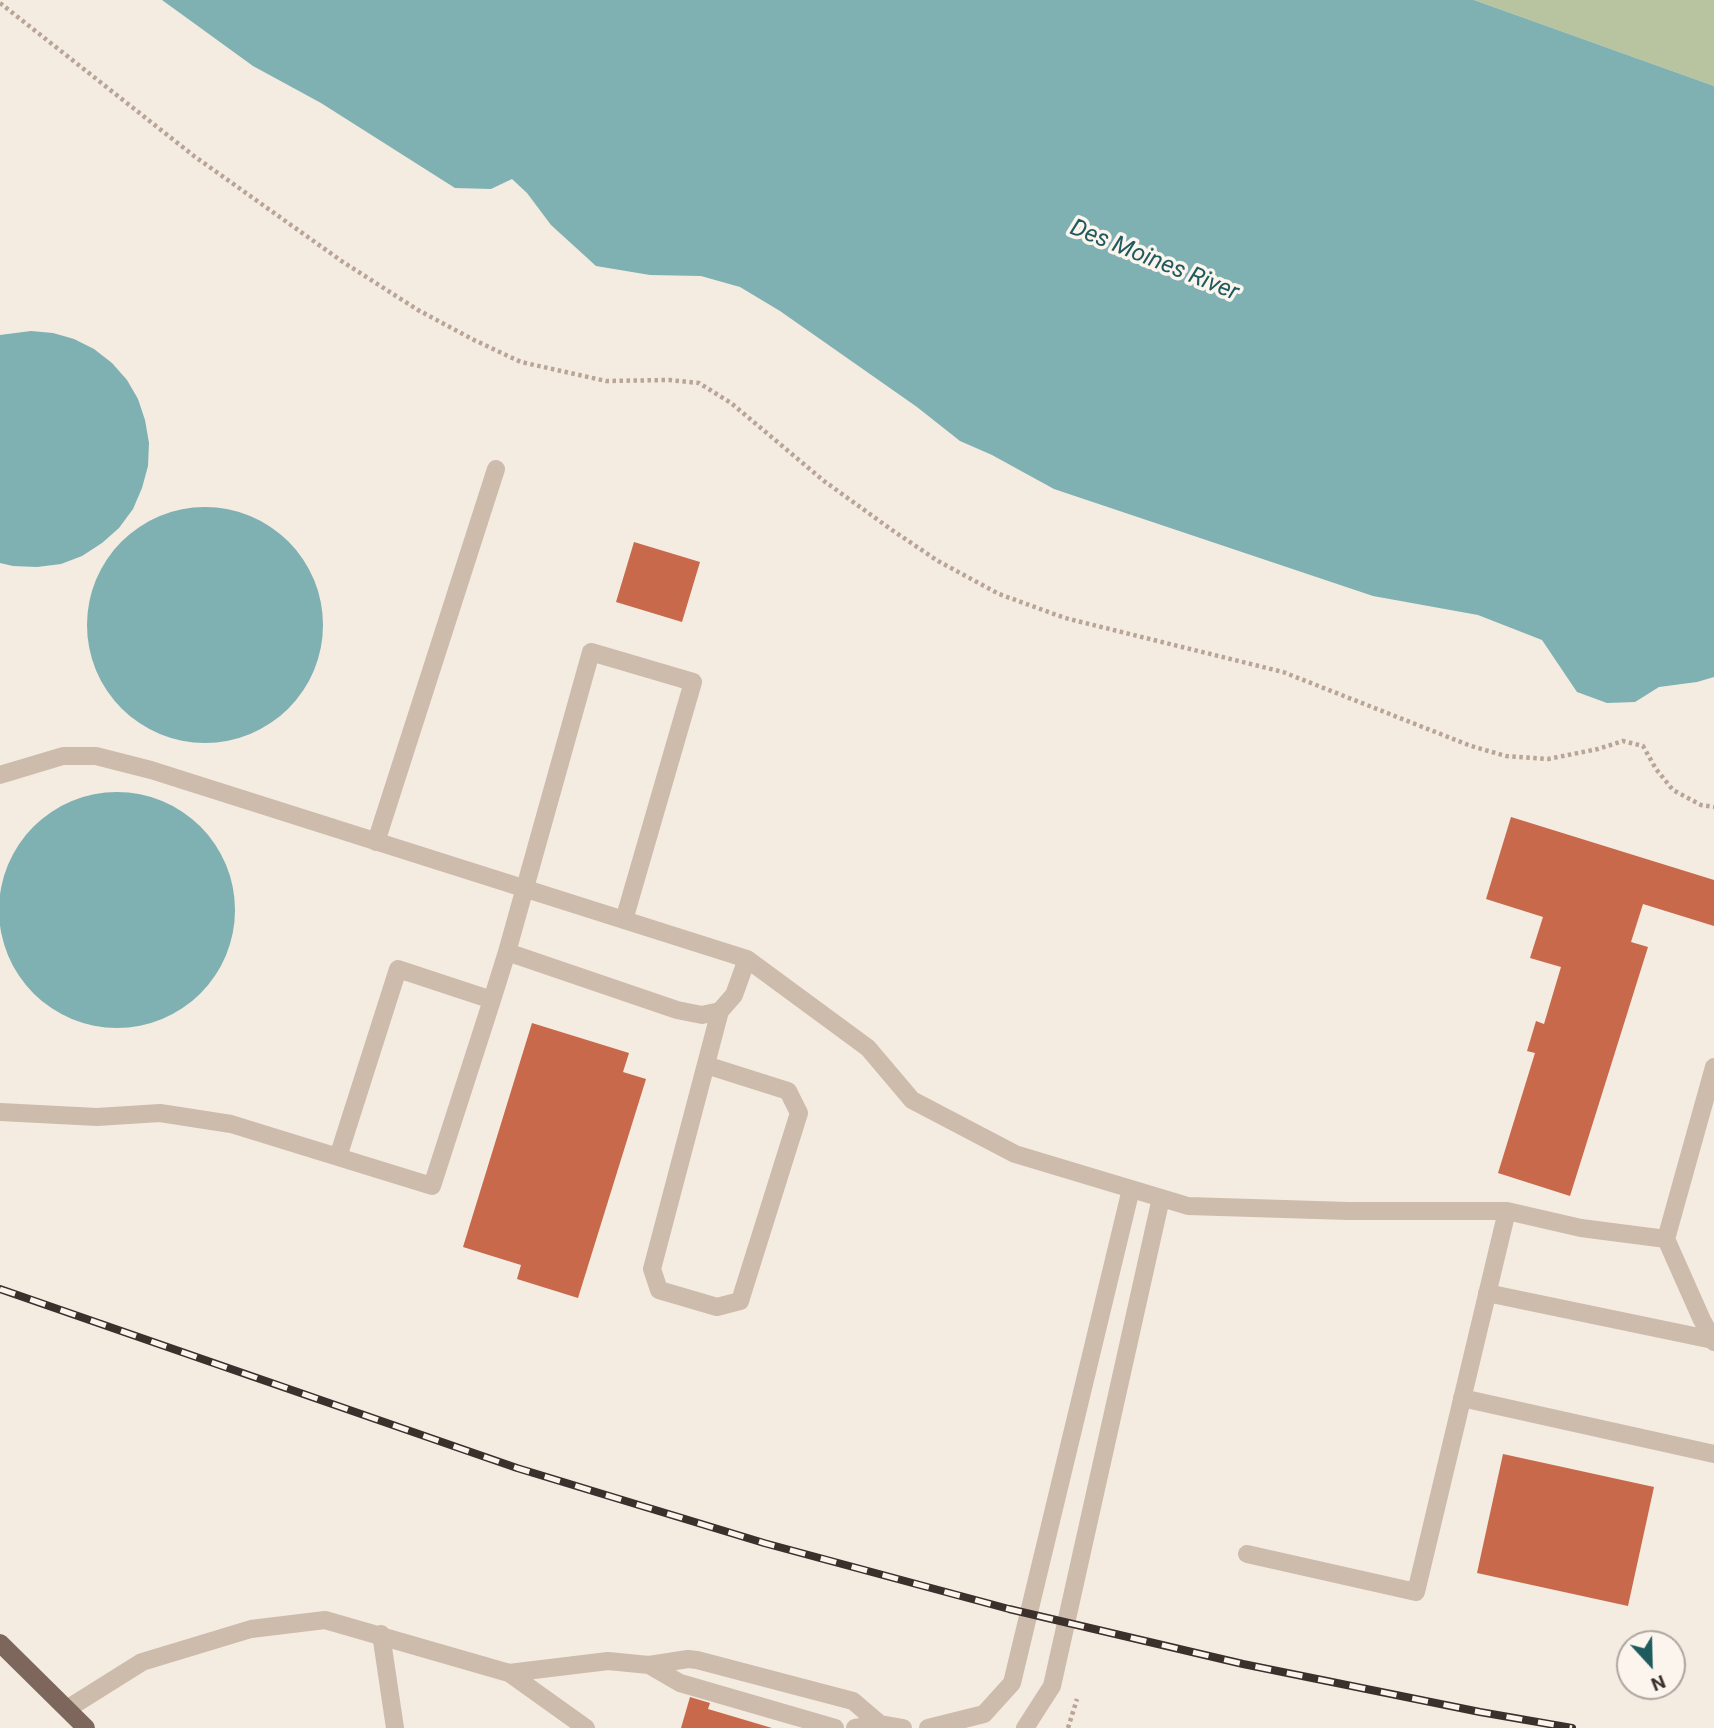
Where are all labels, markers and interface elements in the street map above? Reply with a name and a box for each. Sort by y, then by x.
water label: Des Moines River [1066,214,1242,308]
north arrow [1616,1630,1686,1700]
text: N [1648,1670,1669,1696]

